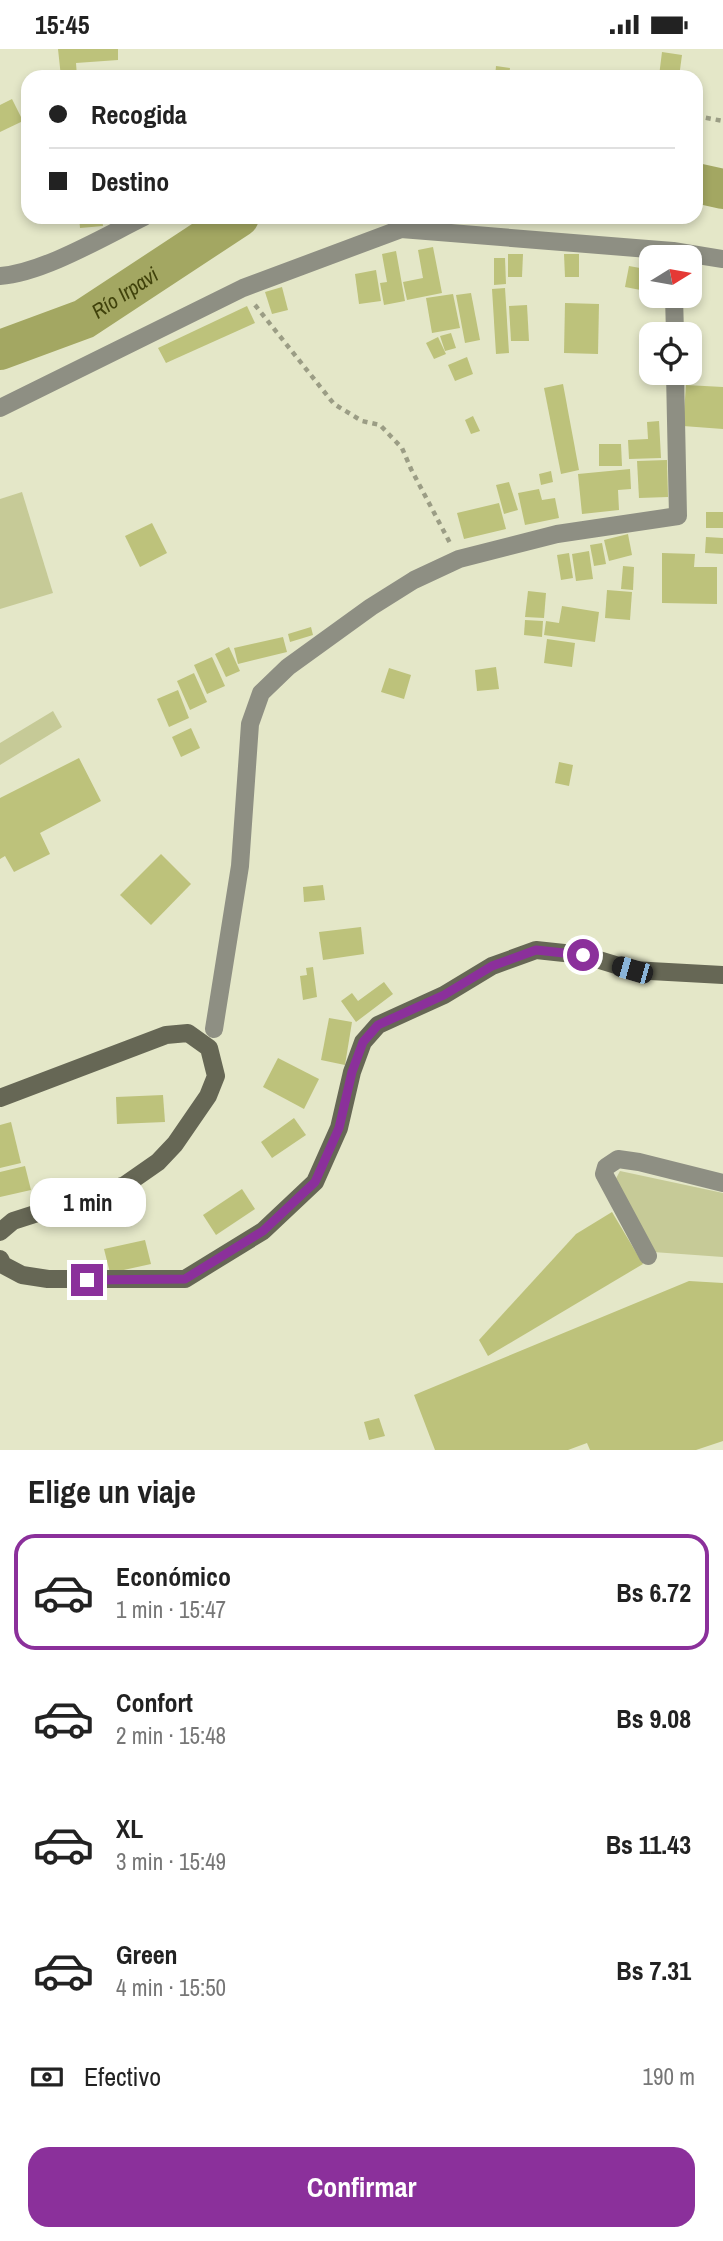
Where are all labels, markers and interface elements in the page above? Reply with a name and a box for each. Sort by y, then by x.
text: 15:45 [35,7,90,42]
text: Recogida [91,97,187,132]
text: Destino [91,164,169,199]
north arrow [639,245,702,308]
map controls [639,245,702,385]
water label: Río Irpavi [85,260,164,325]
button: locate [639,322,702,385]
route start [567,939,599,971]
car [609,954,656,986]
callout: 1 min [29,1179,145,1227]
text: 1 min [63,1187,113,1218]
route end [71,1264,103,1296]
text: Elige un viaje [28,1470,196,1513]
text: Económico [116,1559,231,1594]
icon: car [32,1561,95,1624]
text: Bs 6.72 [616,1575,691,1610]
text: 1 min · 15:47 [116,1594,226,1625]
text: Confort [116,1685,193,1720]
icon: car [32,1687,95,1750]
text: Bs 9.08 [616,1701,691,1736]
text: 2 min · 15:48 [116,1720,226,1751]
text: XL [116,1811,143,1846]
icon: car [32,1813,95,1876]
text: Bs 11.43 [606,1827,691,1862]
text: 3 min · 15:49 [116,1846,226,1877]
text: Green [116,1937,178,1972]
icon: car [32,1939,95,2002]
text: Bs 7.31 [616,1953,691,1988]
text: 4 min · 15:50 [116,1972,226,2003]
icon: cash [28,2058,66,2096]
text: Efectivo [84,2059,161,2094]
text: 190 m [643,2061,695,2092]
button: Confirmar [28,2147,695,2227]

